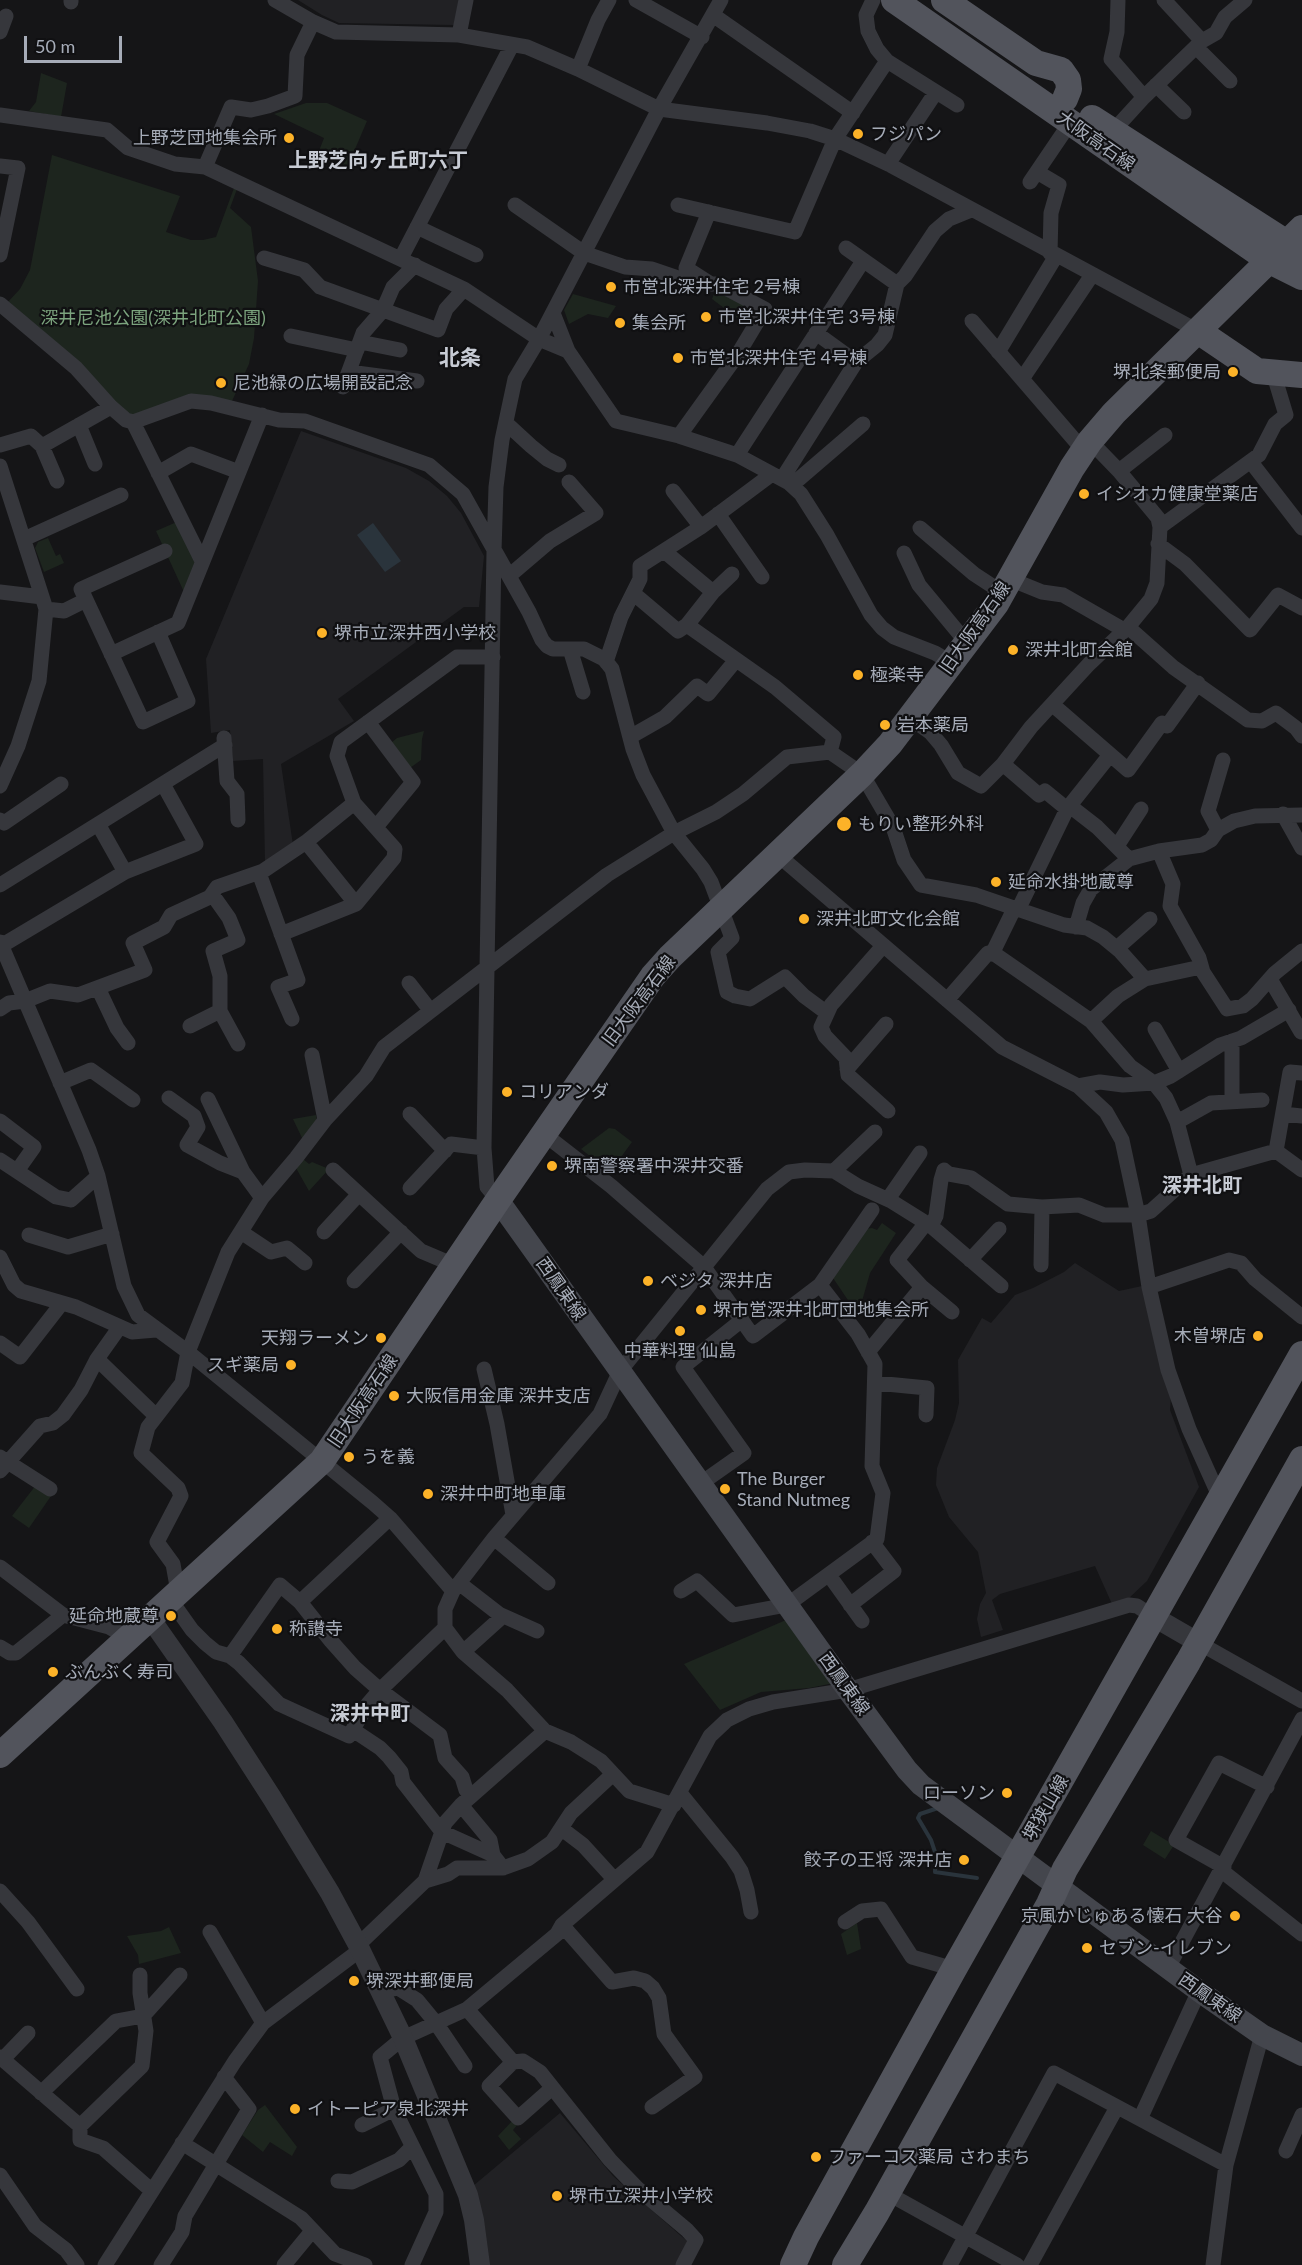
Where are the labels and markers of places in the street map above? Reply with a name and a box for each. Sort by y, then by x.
place label: フジパン [870,123,942,145]
place label: 上野芝団地集会所 [133,127,277,149]
marker: フジパン [851,127,865,141]
marker: 上野芝団地集会所 [282,131,296,145]
place label: 市営北深井住宅 2号棟 [623,276,800,298]
marker: 市営北深井住宅 2号棟 [604,280,618,294]
place label: 市営北深井住宅 3号棟 [718,306,895,328]
marker: 市営北深井住宅 3号棟 [699,310,713,324]
place label: 集会所 [632,312,686,334]
marker: 集会所 [613,316,627,330]
place label: 市営北深井住宅 4号棟 [690,347,867,369]
marker: 市営北深井住宅 4号棟 [671,351,685,365]
place label: 堺北条郵便局 [1113,361,1221,383]
marker: 堺北条郵便局 [1226,365,1240,379]
place label: 尼池緑の広場開設記念 [233,372,413,394]
marker: 尼池緑の広場開設記念 [214,376,228,390]
place label: イシオカ健康堂薬店 [1096,483,1258,505]
marker: イシオカ健康堂薬店 [1077,487,1091,501]
place label: 堺市立深井西小学校 [334,622,496,644]
marker: 堺市立深井西小学校 [315,626,329,640]
place label: 深井北町会館 [1025,639,1133,661]
marker: 深井北町会館 [1006,643,1020,657]
place label: 極楽寺 [870,664,924,686]
marker: 極楽寺 [851,668,865,682]
place label: 岩本薬局 [897,714,969,736]
marker: 岩本薬局 [878,718,892,732]
place label: もりい整形外科 [858,813,984,835]
marker: もりい整形外科 [835,815,853,833]
place label: 延命水掛地蔵尊 [1008,871,1134,893]
marker: 延命水掛地蔵尊 [989,875,1003,889]
place label: 深井北町文化会館 [816,908,960,930]
marker: 深井北町文化会館 [797,912,811,926]
place label: コリアンダ [519,1081,609,1103]
marker: コリアンダ [500,1085,514,1099]
place label: 堺南警察署中深井交番 [564,1155,744,1177]
marker: 堺南警察署中深井交番 [545,1159,559,1173]
place label: ベジタ 深井店 [660,1270,773,1292]
marker: ベジタ 深井店 [641,1274,655,1288]
place label: 堺市営深井北町団地集会所 [713,1299,929,1321]
marker: 堺市営深井北町団地集会所 [694,1303,708,1317]
marker: 中華料理 仙島 [673,1324,687,1338]
place label: 木曽堺店 [1174,1325,1246,1347]
place label: 天翔ラーメン [261,1327,369,1349]
marker: 木曽堺店 [1251,1329,1265,1343]
marker: 天翔ラーメン [374,1331,388,1345]
place label: 中華料理 仙島 [624,1340,736,1362]
place label: スギ薬局 [207,1354,279,1376]
marker: スギ薬局 [284,1358,298,1372]
place label: 大阪信用金庫 深井支店 [406,1385,591,1407]
marker: 大阪信用金庫 深井支店 [387,1389,401,1403]
place label: うを義 [361,1446,415,1468]
marker: うを義 [342,1450,356,1464]
place label: The Burger Stand Nutmeg [737,1468,850,1510]
marker: The Burger Stand Nutmeg [718,1482,732,1496]
place label: 深井中町地車庫 [440,1483,566,1505]
marker: 深井中町地車庫 [421,1487,435,1501]
place label: 延命地蔵尊 [69,1605,159,1627]
marker: 延命地蔵尊 [164,1609,178,1623]
place label: 称讃寺 [289,1618,343,1640]
marker: 称讃寺 [270,1622,284,1636]
place label: ぶんぶく寿司 [65,1661,173,1683]
marker: ぶんぶく寿司 [46,1665,60,1679]
place label: ローソン [923,1782,995,1804]
marker: ローソン [1000,1786,1014,1800]
place label: 餃子の王将 深井店 [803,1849,952,1871]
marker: 餃子の王将 深井店 [957,1853,971,1867]
place label: 京風かじゅある懐石 大谷 [1020,1905,1223,1927]
marker: 京風かじゅある懐石 大谷 [1228,1909,1242,1923]
place label: セブン-イレブン [1099,1937,1232,1959]
marker: セブン-イレブン [1080,1941,1094,1955]
place label: 堺深井郵便局 [366,1970,474,1992]
marker: 堺深井郵便局 [347,1974,361,1988]
place label: イトーピア泉北深井 [307,2098,469,2120]
marker: イトーピア泉北深井 [288,2102,302,2116]
place label: ファーコス薬局 さわまち [828,2146,1031,2168]
marker: ファーコス薬局 さわまち [809,2150,823,2164]
place label: 堺市立深井小学校 [569,2185,713,2207]
marker: 堺市立深井小学校 [550,2189,564,2203]

